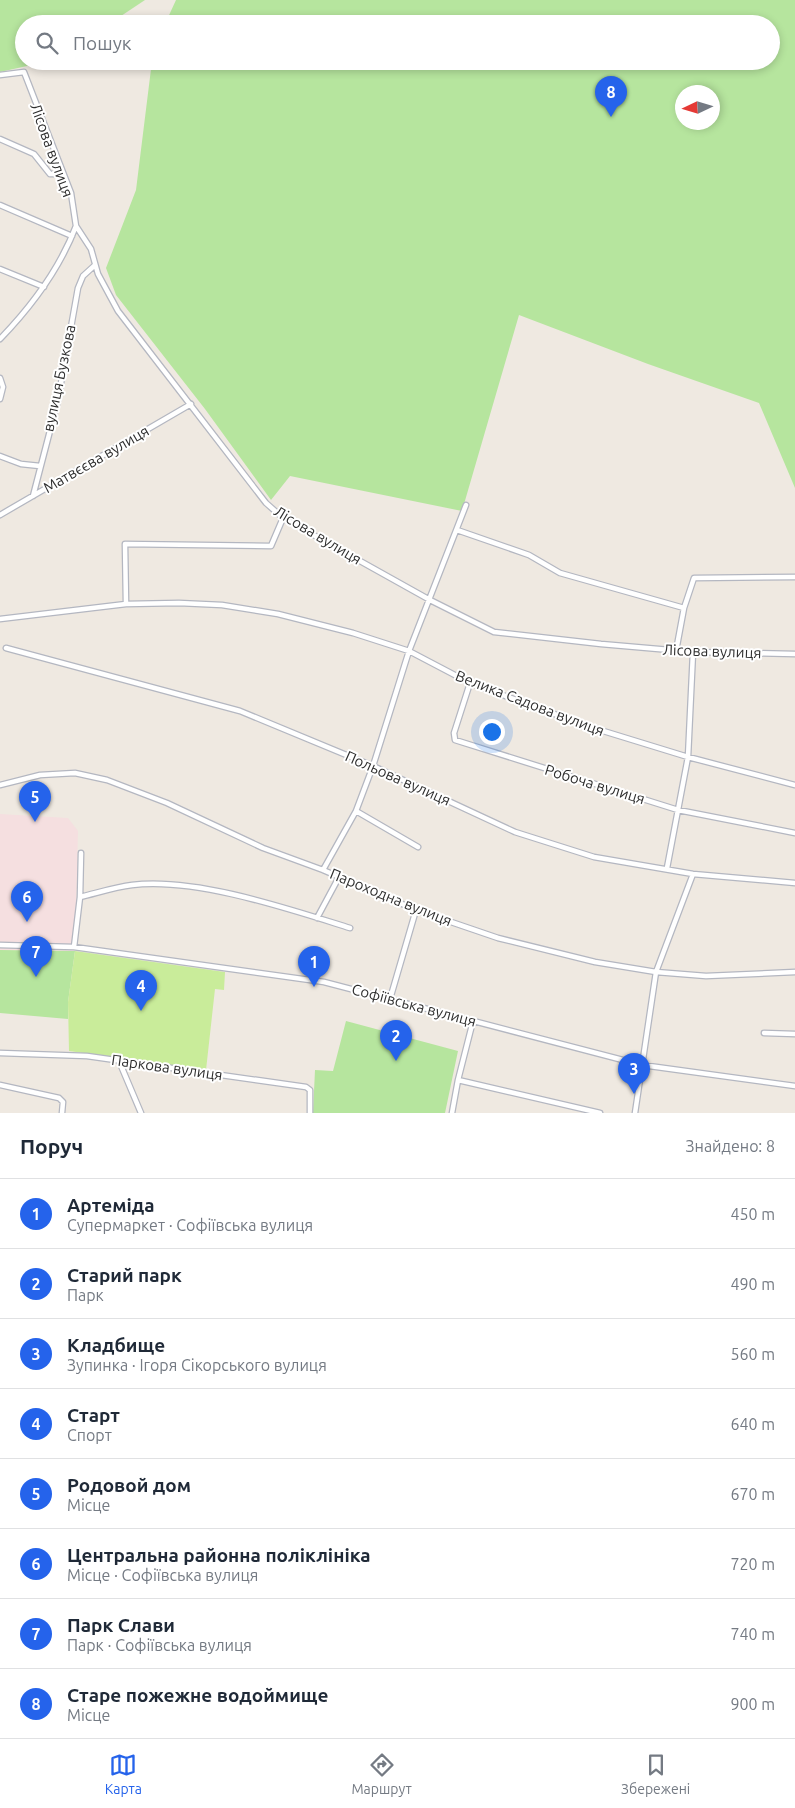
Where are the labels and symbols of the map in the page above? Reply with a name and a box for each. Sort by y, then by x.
pin: 8 [595,76,627,117]
north arrow [675,85,720,130]
street label: Лісова вулиця [27,101,77,199]
street label: вулиця Бузкова [39,323,79,433]
street label: Матвєєва вулиця [40,422,152,496]
street label: Лісова вулиця [271,502,365,568]
street label: Лісова вулиця [662,641,762,661]
street label: Велика Садова вулиця [453,667,607,739]
your location [479,719,505,745]
street label: Польова вулиця [343,747,453,809]
street label: Робоча вулиця [543,761,647,807]
pin: 5 [19,781,51,822]
street label: Пароходна вулиця [328,865,454,929]
pin: 6 [11,881,43,922]
pin: 7 [20,936,52,977]
pin: 1 [298,946,330,987]
pin: 4 [125,970,157,1011]
street label: Софіївська вулиця [350,980,478,1030]
pin: 2 [380,1020,412,1061]
street label: Паркова вулиця [110,1051,224,1083]
pin: 3 [618,1053,650,1094]

